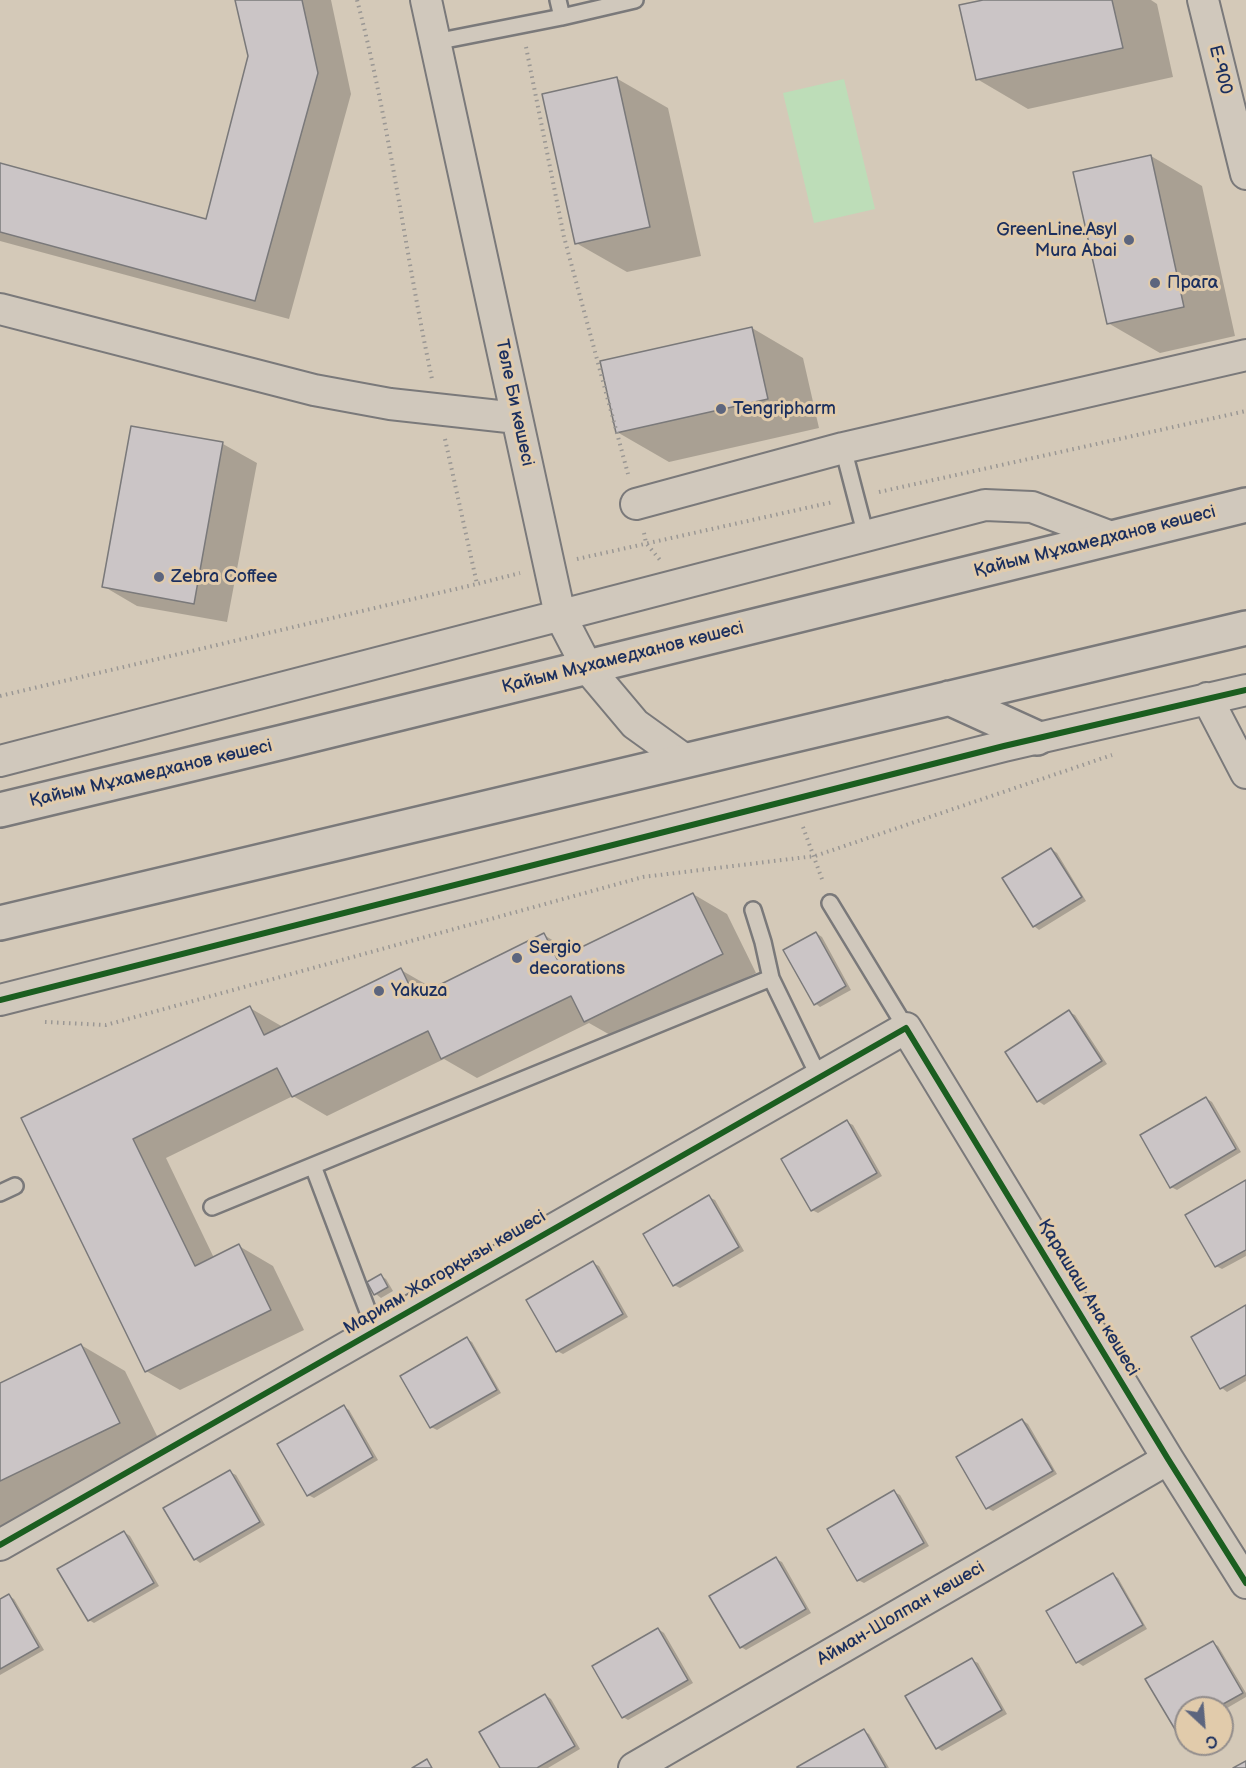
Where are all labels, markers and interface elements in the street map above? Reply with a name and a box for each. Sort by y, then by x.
street label: E-900 [1203,43,1237,97]
place label: GreenLine.Asyl Mura Abai [996,219,1117,262]
marker: GreenLine.Asyl Mura Abai [1122,233,1136,247]
place label: Прага [1167,272,1218,294]
marker: Прага [1148,276,1162,290]
street label: Төле Би көшесі [490,338,538,468]
place label: Tengripharm [733,398,836,420]
marker: Tengripharm [714,402,728,416]
street label: Қайым Мұхамедханов көшесі [972,501,1218,583]
place label: Zebra Coffee [171,566,277,588]
marker: Zebra Coffee [152,570,166,584]
street label: Қайым Мұхамедханов көшесі [500,617,746,699]
street label: Қайым Мұхамедханов көшесі [28,736,274,812]
place label: Sergio decorations [529,937,625,980]
marker: Sergio decorations [510,951,524,965]
place label: Yakuza [391,980,447,1002]
marker: Yakuza [372,984,386,998]
street label: Мариям Жагорқызы көшесі [340,1206,550,1340]
street label: Қарашаш Ана көшесі [1033,1216,1143,1380]
street label: Айман-Шолпан көшесі [813,1557,989,1671]
north arrow [1174,1696,1234,1756]
text: С [1202,1730,1220,1752]

